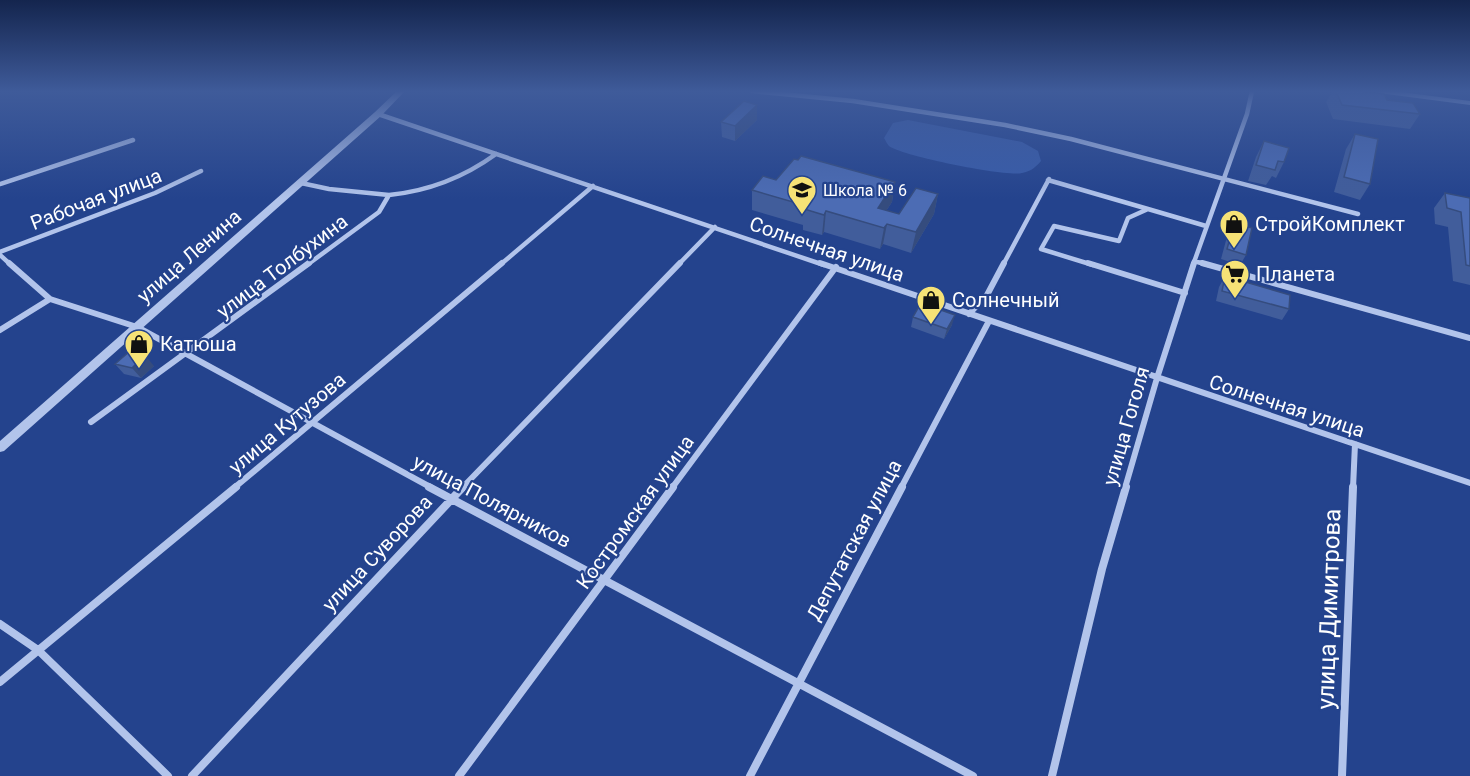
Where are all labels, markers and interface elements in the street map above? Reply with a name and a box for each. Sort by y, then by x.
street label: Рабочая улица [27,163,165,235]
school or university icon: Школа № 6 [786,174,818,216]
place label: Школа № 6 [823,181,907,200]
street label: улица Ленина [132,204,246,308]
shop icon: СтройКомплект [1218,208,1250,250]
street label: улица Толбухина [212,209,352,323]
street label: Солнечная улица [746,211,908,287]
place label: СтройКомплект [1255,212,1405,236]
supermarket icon: Планета [1219,258,1251,300]
place label: Планета [1256,262,1335,286]
shop icon: Солнечный [915,284,947,326]
place label: Солнечный [952,288,1059,312]
shop icon: Катюша [123,328,155,370]
place label: Катюша [160,332,237,356]
street label: улица Гоголя [1098,364,1154,488]
street label: улица Кутузова [224,367,350,479]
street label: Солнечная улица [1206,370,1368,442]
street label: Костромская улица [571,430,699,594]
street label: улица Полярников [409,449,575,553]
street label: Депутатская улица [801,455,907,625]
street label: улица Суворова [317,490,437,616]
street label: улица Димитрова [1312,508,1346,710]

